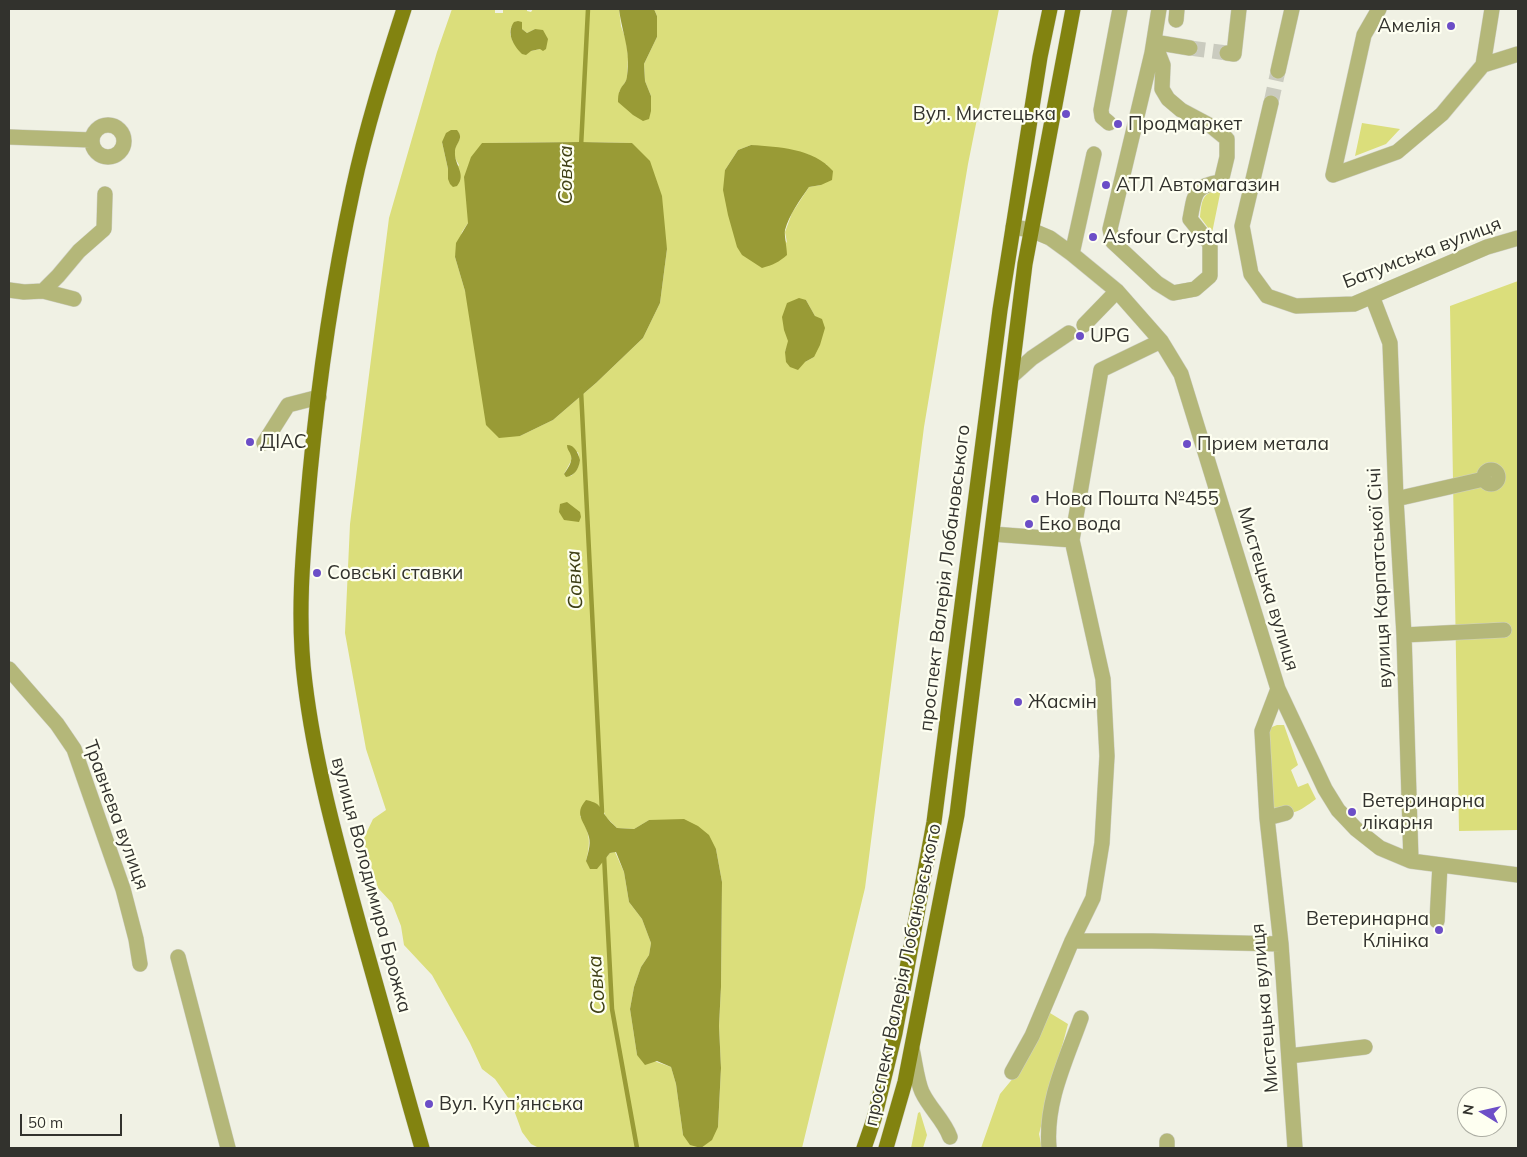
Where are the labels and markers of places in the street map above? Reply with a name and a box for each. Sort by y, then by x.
place label: Амелія [1377,15,1441,37]
marker: Амелія [1445,20,1457,32]
place label: Вул. Мистецька [913,103,1056,125]
marker: Вул. Мистецька [1060,108,1072,120]
place label: Продмаркет [1128,113,1242,135]
marker: Продмаркет [1112,118,1124,130]
place label: АТЛ Автомагазин [1116,174,1280,196]
marker: АТЛ Автомагазин [1100,179,1112,191]
place label: Asfour Crystal [1103,226,1228,248]
marker: Asfour Crystal [1087,231,1099,243]
place label: UPG [1090,325,1130,347]
marker: UPG [1074,330,1086,342]
place label: ДІАС [260,431,307,453]
place label: Прием метала [1197,433,1329,455]
marker: ДІАС [244,436,256,448]
marker: Прием метала [1181,438,1193,450]
place label: Нова Пошта №455 [1045,488,1219,510]
marker: Нова Пошта №455 [1029,493,1041,505]
place label: Еко вода [1039,513,1121,535]
marker: Еко вода [1023,518,1035,530]
place label: Совські ставки [327,562,463,584]
marker: Совські ставки [311,567,323,579]
place label: Жасмін [1028,691,1097,713]
marker: Жасмін [1012,696,1024,708]
place label: Ветеринарна лікарня [1362,790,1485,834]
marker: Ветеринарна лікарня [1346,806,1358,818]
place label: Ветеринарна Клініка [1306,908,1429,952]
marker: Ветеринарна Клініка [1433,924,1445,936]
place label: Вул. Куп’янська [439,1093,584,1115]
marker: Вул. Куп’янська [423,1098,435,1110]

